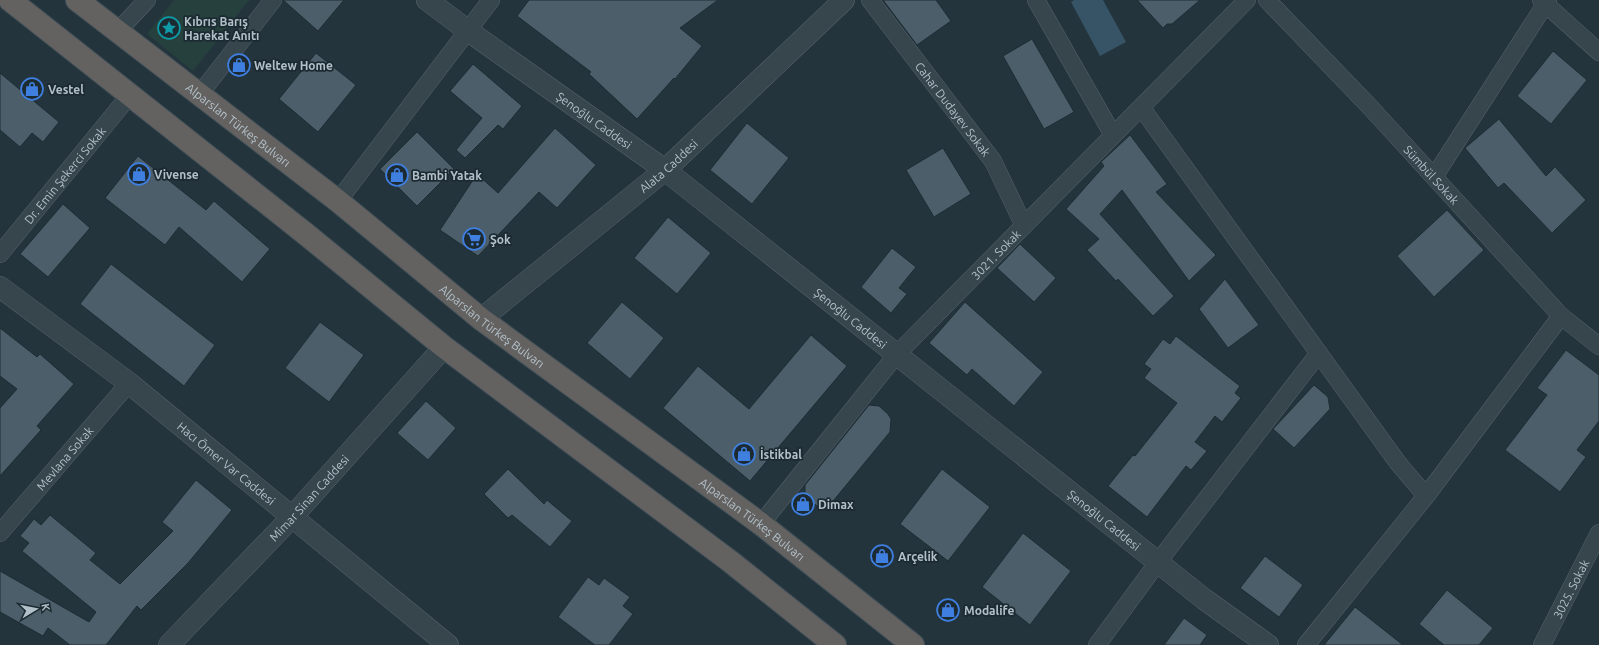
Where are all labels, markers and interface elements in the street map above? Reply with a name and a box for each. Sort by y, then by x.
place icon: Kıbrıs Barış Harekat Anıtı [156,15,182,41]
place label: Kıbrıs Barış Harekat Anıtı [184,15,259,42]
shop icon: Weltew Home [226,52,252,78]
place label: Weltew Home [254,59,333,72]
street label: Cahar Dudayev Sokak [913,59,993,159]
shop icon: Vestel [19,76,45,102]
street label: Alparslan Türkeş Bulvarı [184,80,293,169]
place label: Vestel [48,83,84,96]
street label: Şenoğlu Caddesi [554,89,634,151]
street label: Dr. Emin Şekerci Sokak [21,124,108,226]
street label: Alata Caddesi [637,136,700,195]
street label: Sümbül Sokak [1402,142,1462,207]
shop icon: Vivense [126,161,152,187]
shop icon: Bambi Yatak [384,162,410,188]
place label: Vivense [154,168,199,181]
place label: Bambi Yatak [412,169,482,182]
supermarket icon: Şok [461,226,487,252]
street label: 3021. Sokak [968,227,1023,282]
place label: Şok [490,233,511,248]
street label: Alparslan Türkeş Bulvarı [438,282,547,370]
street label: Şenoğlu Caddesi [812,285,890,351]
street label: Hacı Ömer Var Caddesi [175,419,278,507]
street label: Mevlana Sokak [34,423,95,492]
shop icon: İstikbal [731,441,757,467]
place label: İstikbal [760,447,802,461]
street label: Mimar Sinan Caddesi [266,452,351,543]
street label: Alparslan Türkeş Bulvarı [697,475,808,563]
street label: Şenoğlu Caddesi [1066,487,1143,552]
shop icon: Dimax [790,491,816,517]
place label: Dimax [818,498,854,511]
shop icon: Arçelik [869,543,895,569]
place label: Arçelik [898,550,938,565]
street label: 3025. Sokak [1550,557,1591,621]
north arrow [16,589,56,629]
shop icon: Modalife [935,597,961,623]
text: K [39,603,53,613]
place label: Modalife [964,604,1014,617]

